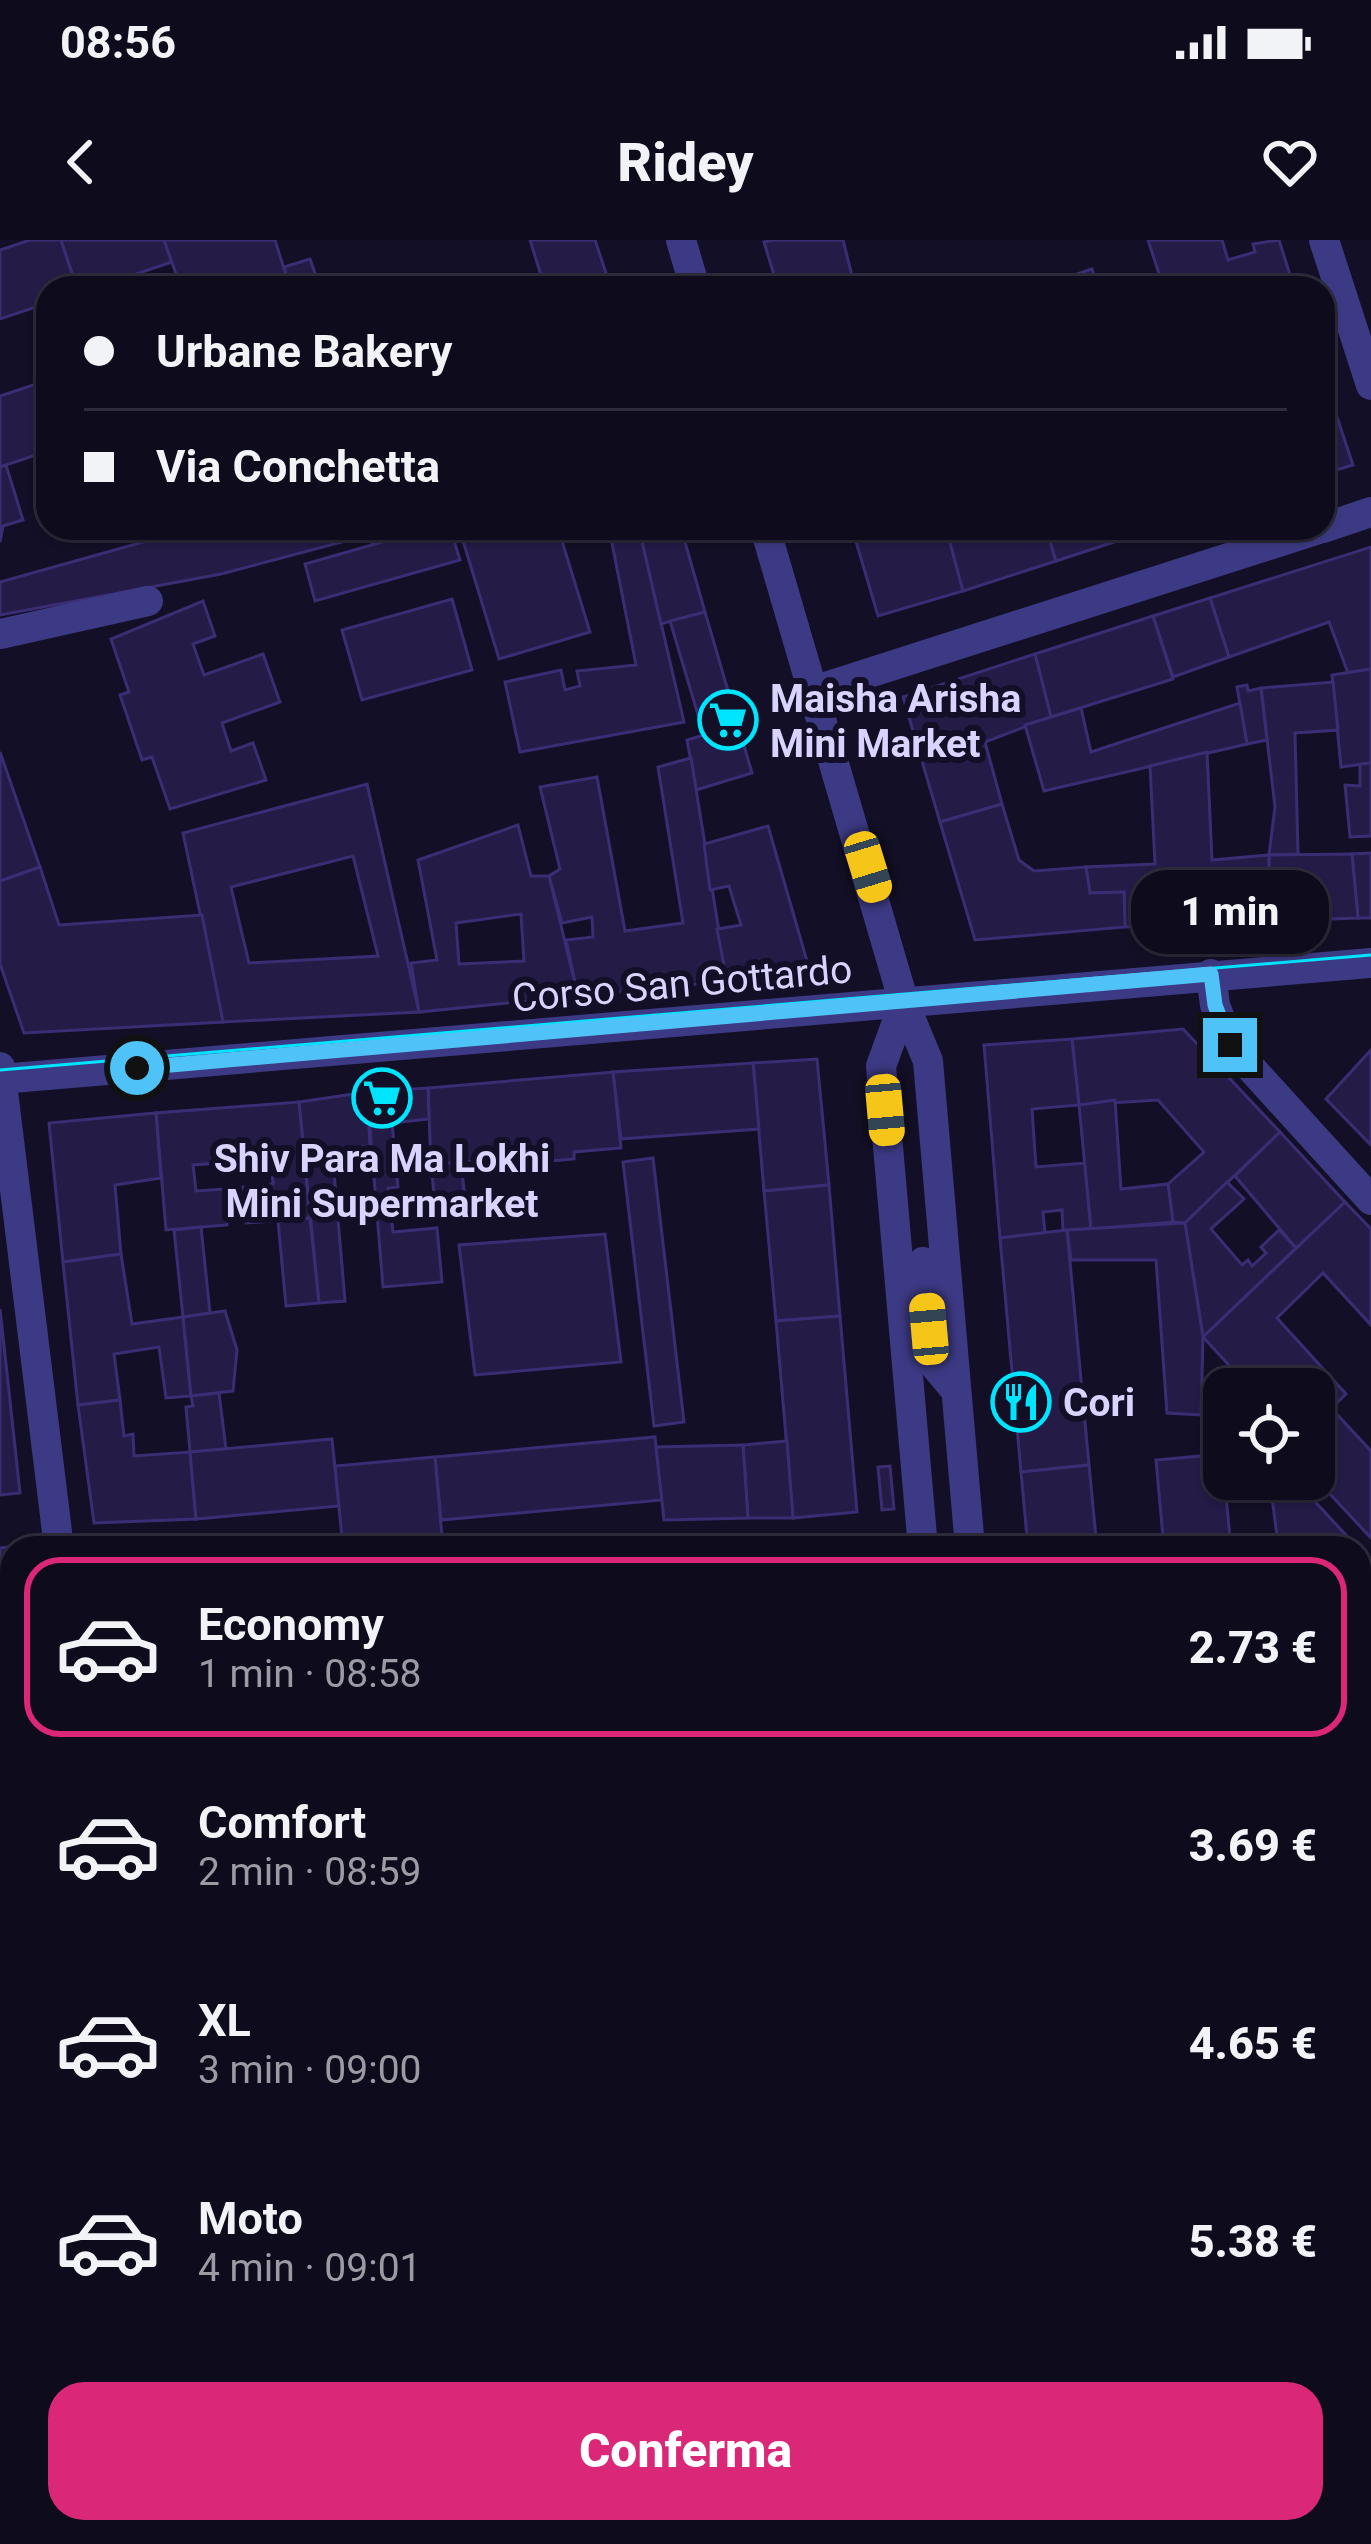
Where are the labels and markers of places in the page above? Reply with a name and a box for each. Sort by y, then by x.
place label: Maisha Arisha Mini Market [770,676,1021,767]
supermarket icon: Maisha Arisha Mini Market [697,689,759,751]
supermarket icon: Shiv Para Ma Lokhi Mini Supermarket [351,1067,413,1129]
place label: Shiv Para Ma Lokhi Mini Supermarket [214,1136,550,1227]
restaurant icon: Cori [990,1371,1052,1433]
place label: Cori [1063,1380,1135,1426]

